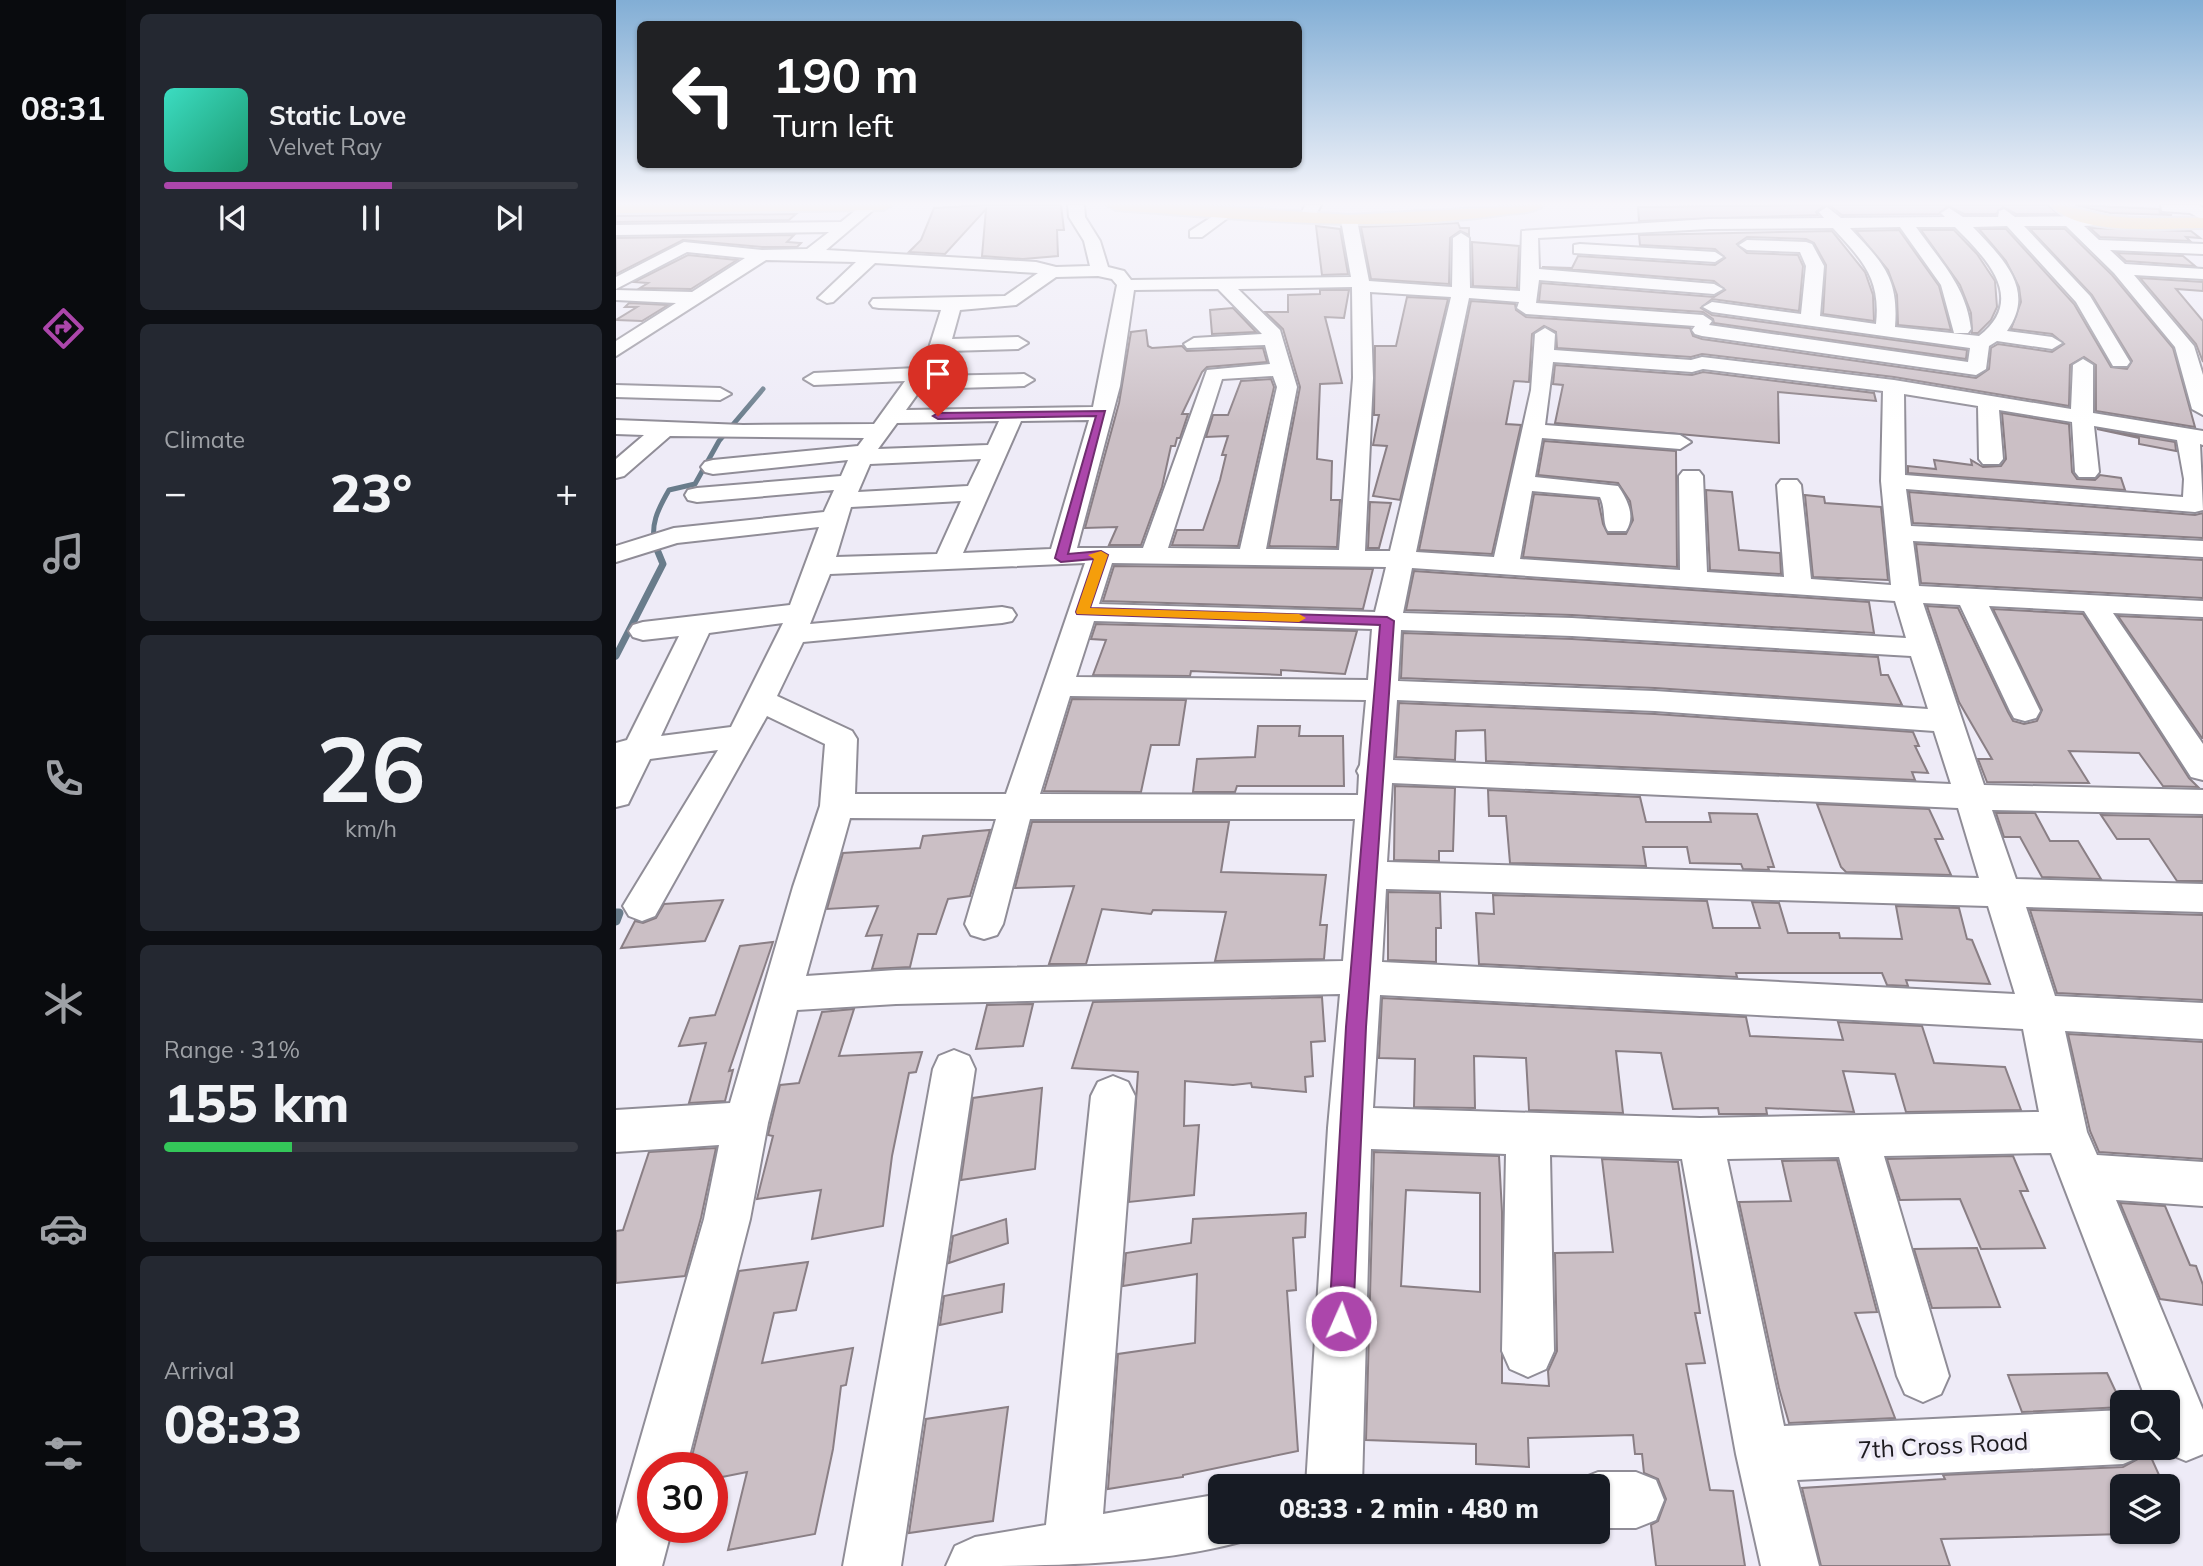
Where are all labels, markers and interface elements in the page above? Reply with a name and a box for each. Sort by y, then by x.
text: 190 m [773,44,919,105]
icon: left [658,49,749,140]
text: 08:31 [21,88,105,128]
text: Static Love [269,99,406,132]
text: Turn left [773,105,893,145]
text: Velvet Ray [269,132,382,161]
icon: previous [214,199,252,237]
icon: pause [352,199,390,237]
icon: next [490,199,528,237]
icon: directions [39,304,88,353]
pin [908,344,968,416]
icon: arrive [919,355,957,393]
text: Climate [164,425,245,454]
text: 23° [330,460,412,525]
text: − [164,468,187,516]
text: + [555,468,578,516]
icon: music [39,529,88,578]
text: 26 [316,711,426,825]
icon: phone [39,754,88,803]
text: km/h [345,814,397,843]
icon: climate [39,979,88,1028]
text: Range · 31% [164,1035,300,1064]
text: 155 km [164,1070,349,1135]
icon: car [39,1204,88,1253]
position arrow [1304,1284,1378,1358]
text: Arrival [164,1356,234,1385]
map controls [2110,1390,2180,1544]
button: search [2110,1390,2180,1460]
text: 08:33 [164,1391,302,1456]
street label: 7th Cross Road [1857,1426,2029,1464]
icon: filters [39,1429,88,1478]
speed limit sign: 30 [637,1452,728,1543]
button: layers [2110,1474,2180,1544]
text: 08:33 · 2 min · 480 m [1279,1492,1539,1525]

